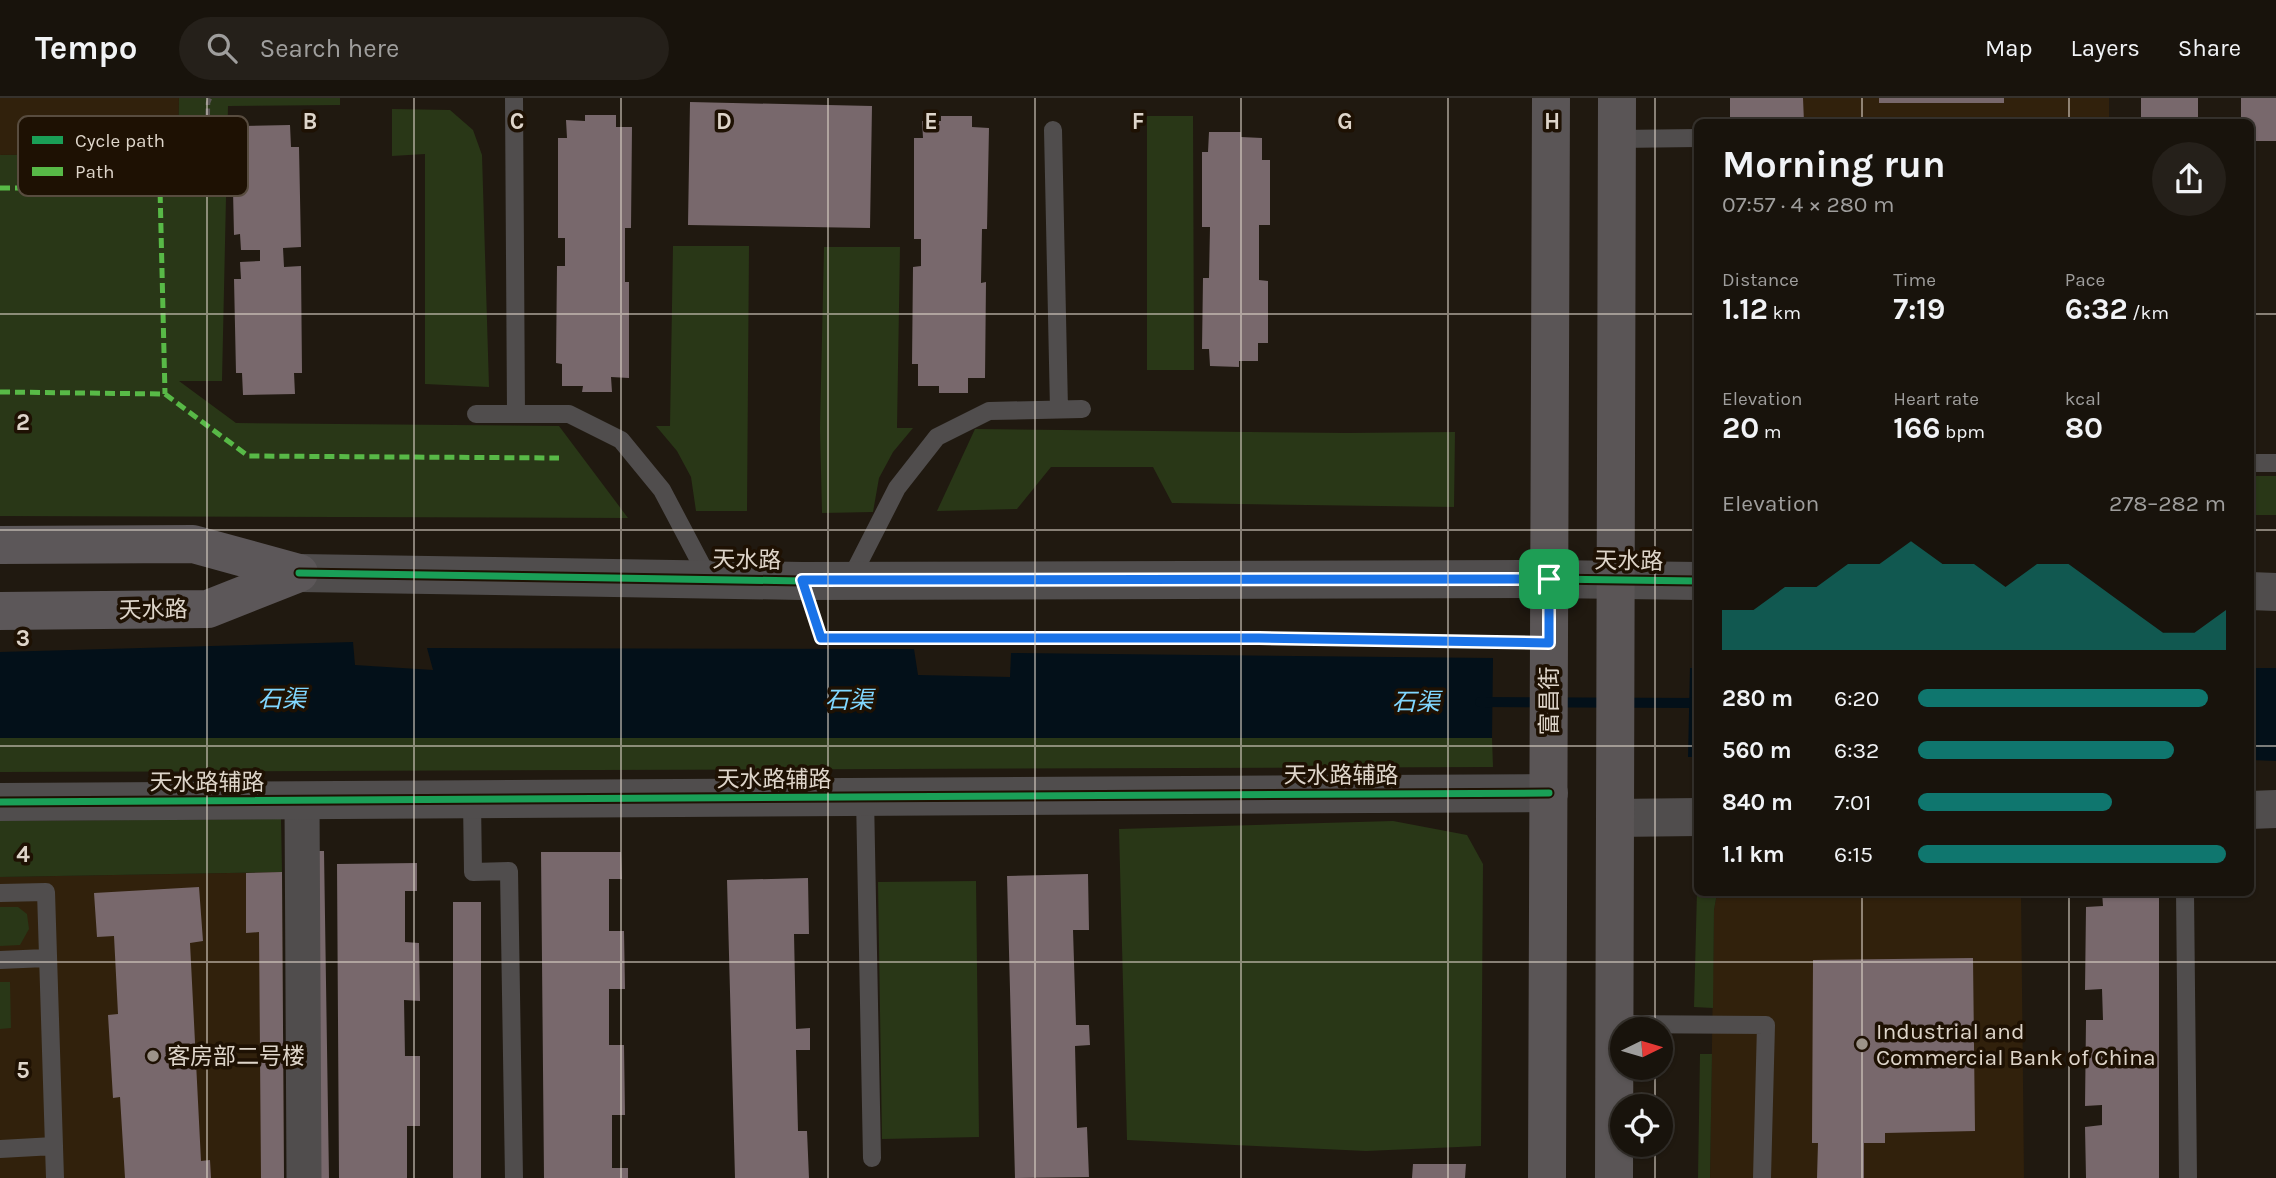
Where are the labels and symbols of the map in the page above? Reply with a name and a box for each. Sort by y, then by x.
text: B [303,108,317,135]
text: C [510,108,524,135]
text: D [716,108,732,135]
text: E [924,108,938,135]
text: F [1132,108,1144,135]
text: G [1337,108,1353,135]
text: H [1544,108,1560,135]
legend [18,116,248,196]
text: Cycle path [75,130,165,152]
text: Path [75,161,115,183]
text: 2 [16,409,30,436]
street label: 天水路 [712,546,782,574]
street label: 天水路 [1594,547,1664,575]
pin [1519,549,1579,609]
street label: 天水路 [118,596,188,624]
text: 3 [16,625,30,652]
street label: 富昌街 [1536,667,1563,736]
water label: 石渠 [258,685,309,713]
water label: 石渠 [825,686,876,714]
water label: 石渠 [1392,688,1443,716]
street label: 天水路辅路 [1284,762,1399,789]
street label: 天水路辅路 [717,766,832,793]
street label: 天水路辅路 [150,769,265,796]
text: 4 [16,841,30,868]
north arrow [1610,1017,1673,1080]
place label: Industrial and Commercial Bank of China [1876,1018,2156,1071]
marker: Industrial and Commercial Bank of China [1854,1036,1870,1052]
place label: 客房部二号楼 [167,1043,305,1070]
marker: 客房部二号楼 [145,1048,161,1064]
text: 5 [16,1057,30,1084]

